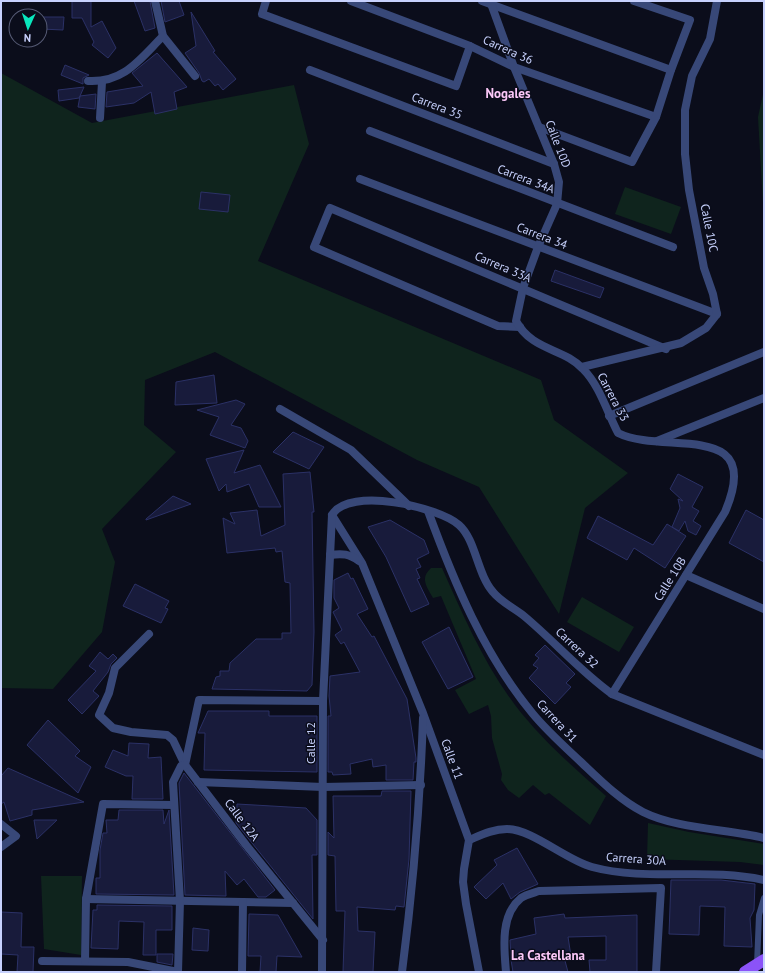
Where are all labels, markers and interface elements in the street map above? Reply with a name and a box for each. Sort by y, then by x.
north arrow [8,8,48,48]
text: N [23,31,31,45]
street label: Carrera 36 [481,32,536,67]
district label: Nogales [486,85,531,102]
street label: Carrera 35 [410,89,465,122]
street label: Calle 10D [543,118,574,170]
street label: Carrera 34A [495,161,557,196]
street label: Calle 10C [697,203,722,253]
street label: Carrera 34 [515,219,570,252]
street label: Carrera 33A [473,248,534,285]
street label: Carrera 33 [594,370,633,424]
street label: Calle 10B [650,554,689,603]
street label: Carrera 32 [553,624,602,671]
street label: Carrera 31 [534,696,581,745]
street label: Calle 12 [303,722,318,764]
street label: Calle 11 [438,737,467,781]
street label: Calle 12A [222,796,263,844]
street label: Carrera 30A [605,849,667,868]
district label: La Castellana [511,947,585,964]

